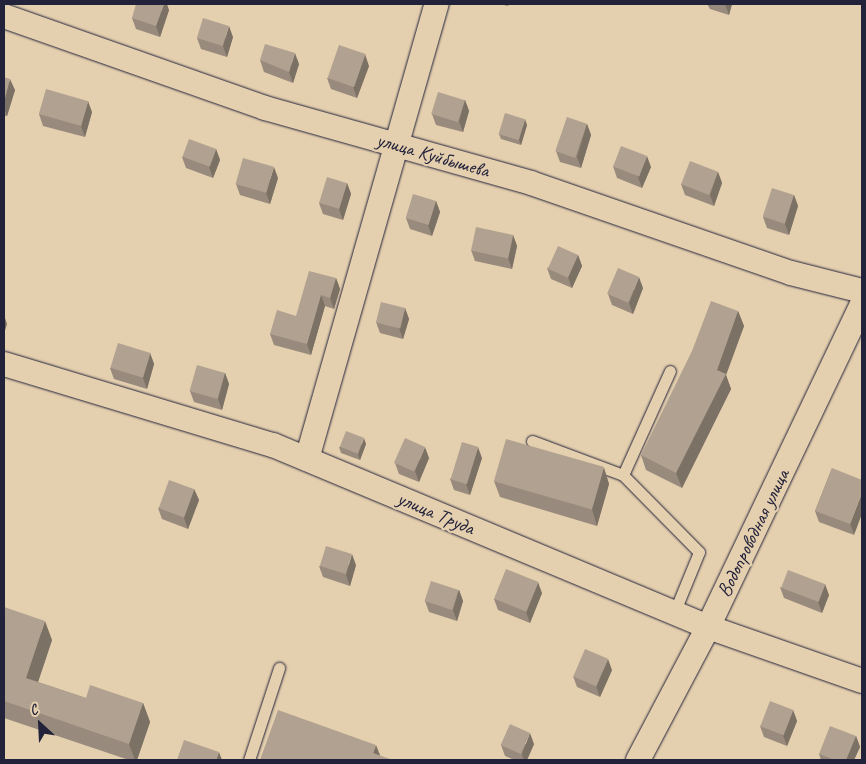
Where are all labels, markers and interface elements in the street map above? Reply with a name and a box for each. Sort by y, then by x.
street label: улица Куйбышева [374,128,492,182]
street label: Водопроводная улица [712,465,794,601]
street label: улица Труда [395,487,477,539]
north arrow [15,699,65,749]
text: С [27,701,40,719]

